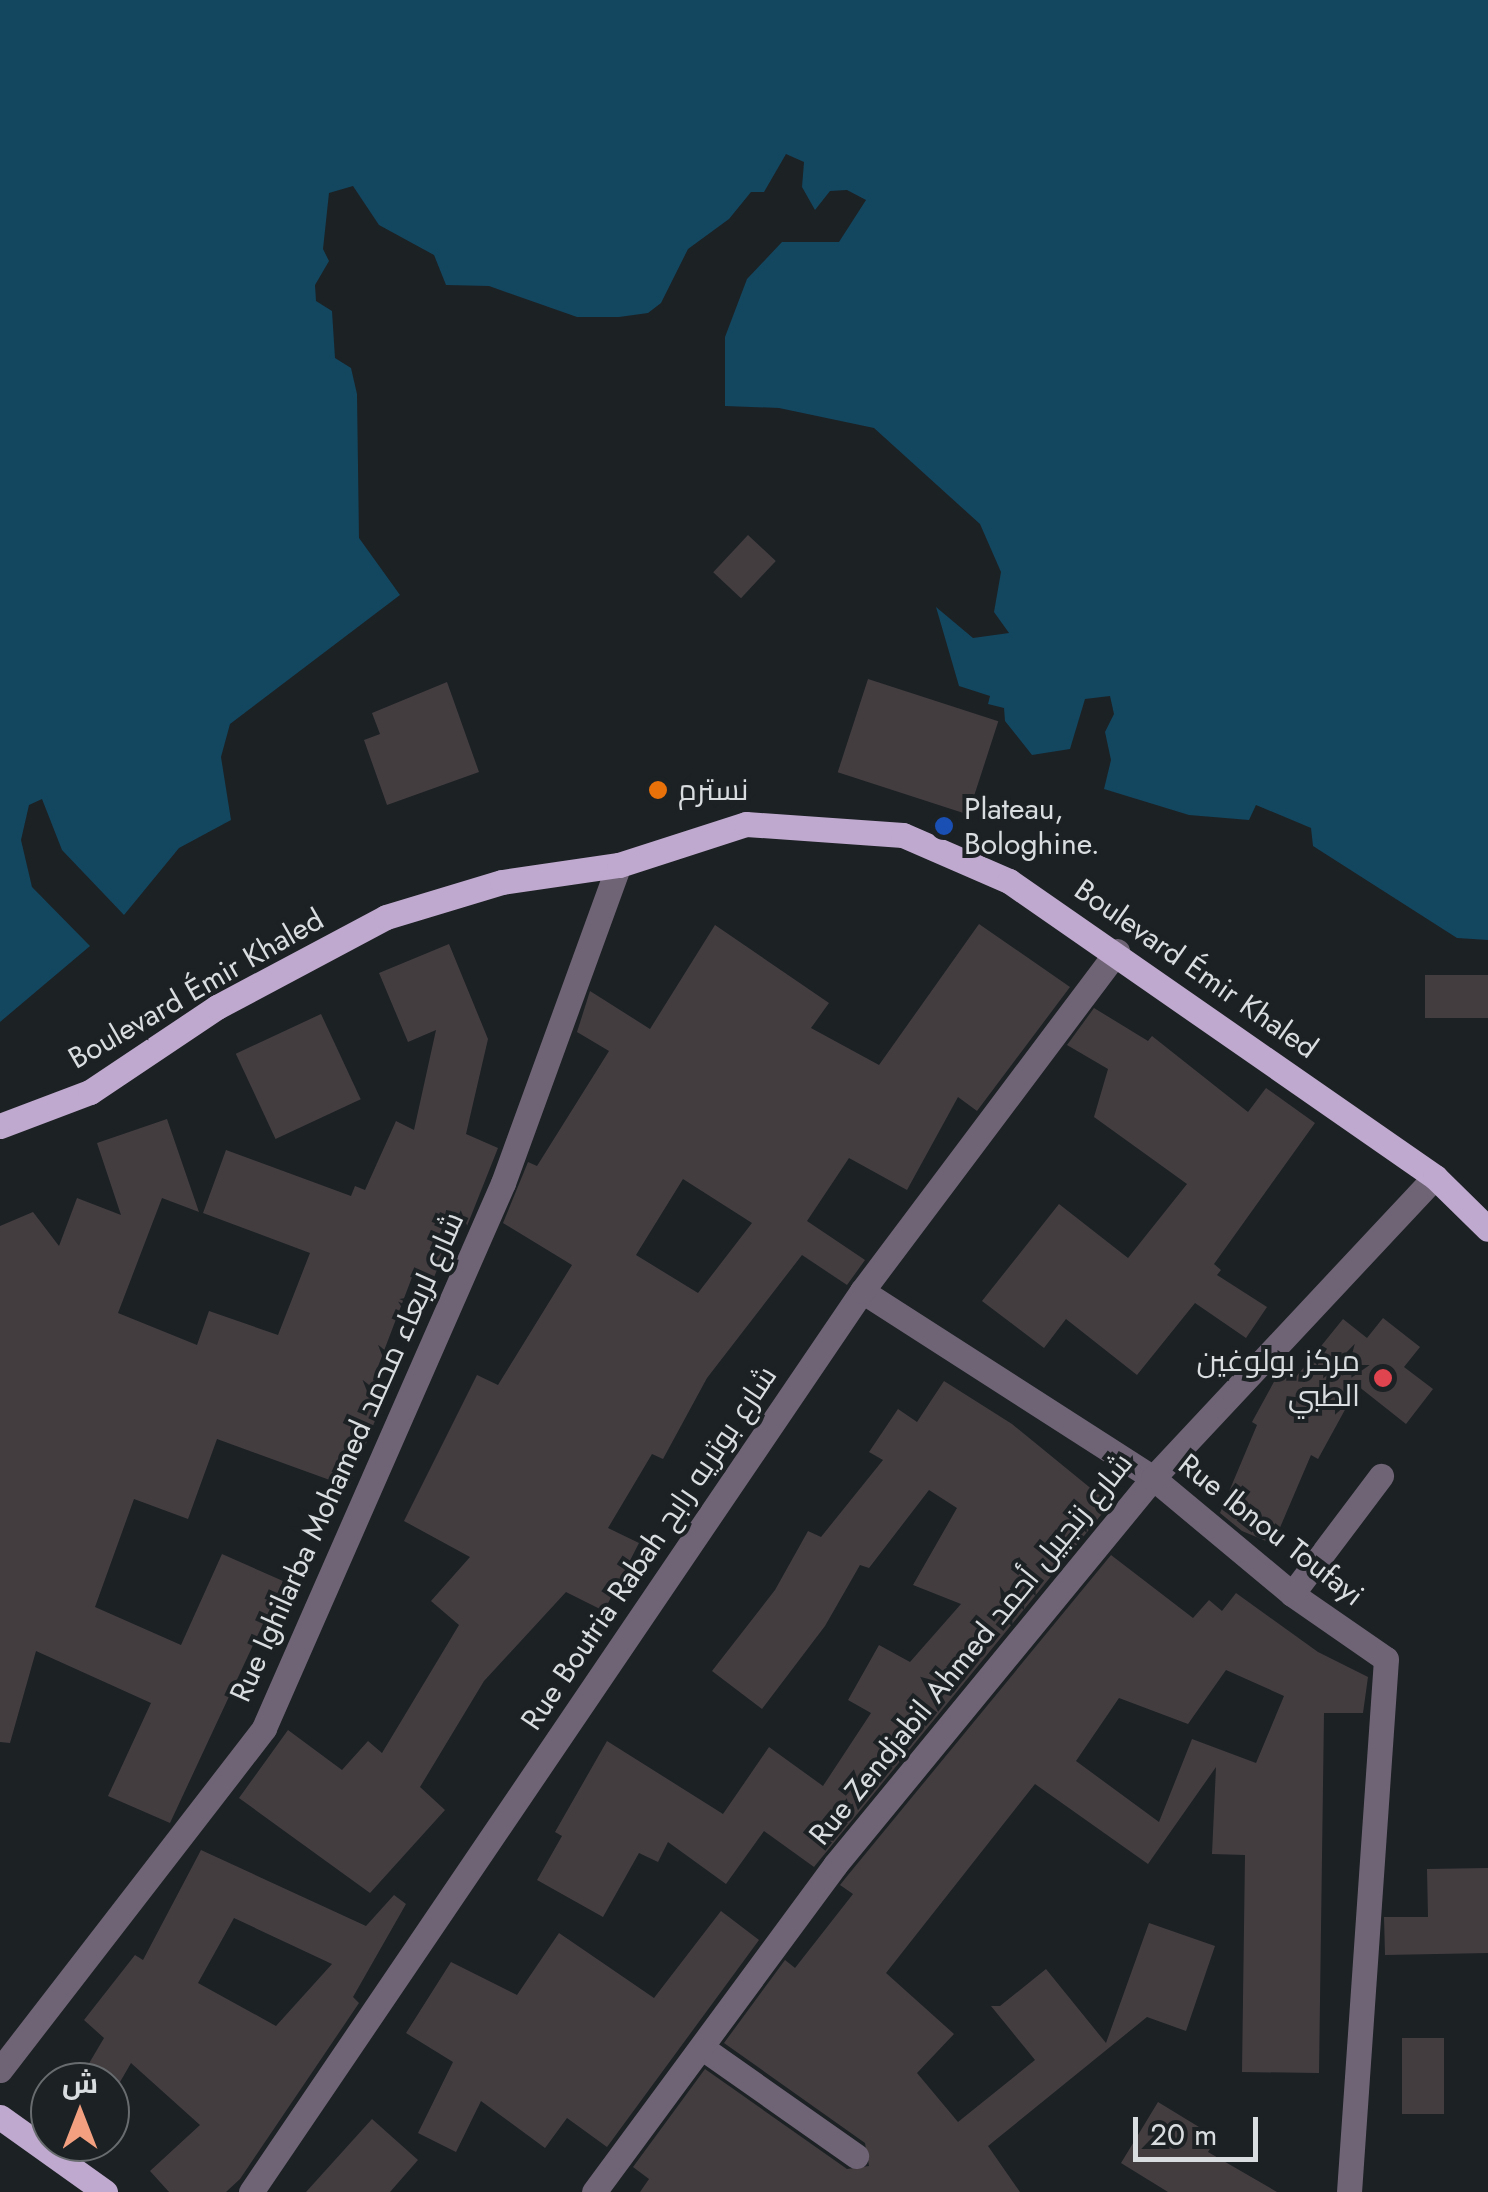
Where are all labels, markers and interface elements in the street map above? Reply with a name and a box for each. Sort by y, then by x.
place label: نسترم [678,772,748,808]
marker: نسترم [647,779,669,801]
place label: Plateau, Bologhine. [964,791,1100,862]
marker: Plateau, Bologhine. [933,815,955,837]
street label: Boulevard Émir Khaled [1068,872,1324,1066]
street label: Boulevard Émir Khaled [62,901,330,1077]
street label: Rue Ighilarba Mohamed شارع لربعاء محمد [222,1207,472,1707]
place label: مركز بولوغين الطبي [1197,1343,1360,1414]
street label: Rue Boutria Rabah شارع بوتريه رابح [514,1359,784,1737]
marker: مركز بولوغين الطبي [1370,1365,1396,1391]
street label: Rue Zendjabil Ahmed شارع زنجبيل أحمد [802,1446,1140,1852]
street label: Rue Ibnou Toufayi [1171,1446,1371,1614]
north arrow [30,2062,130,2162]
text: ش [62,2063,98,2104]
scale bar [1138,2097,1263,2159]
text: 20 m [1150,2113,1217,2156]

